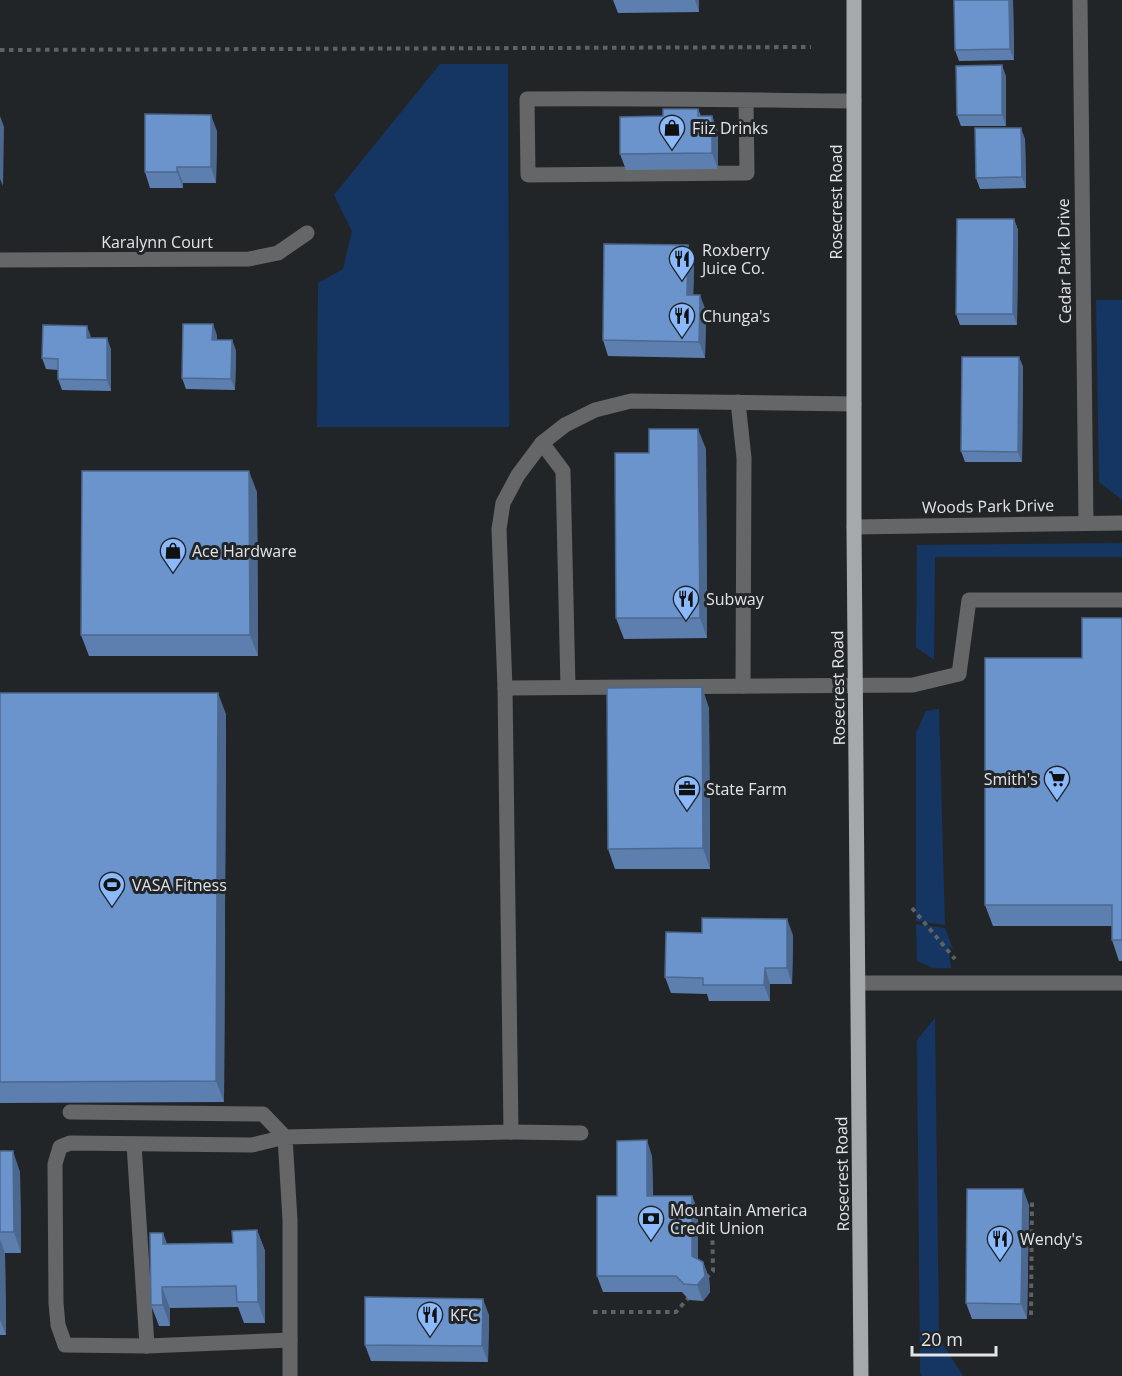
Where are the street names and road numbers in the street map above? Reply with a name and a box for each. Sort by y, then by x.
street label: Rosecrest Road [825,145,847,259]
street label: Cedar Park Drive [1052,198,1076,324]
street label: Karalynn Court [101,231,213,253]
street label: Woods Park Drive [922,494,1054,518]
street label: Rosecrest Road [826,630,850,746]
street label: Rosecrest Road [830,1116,854,1232]

